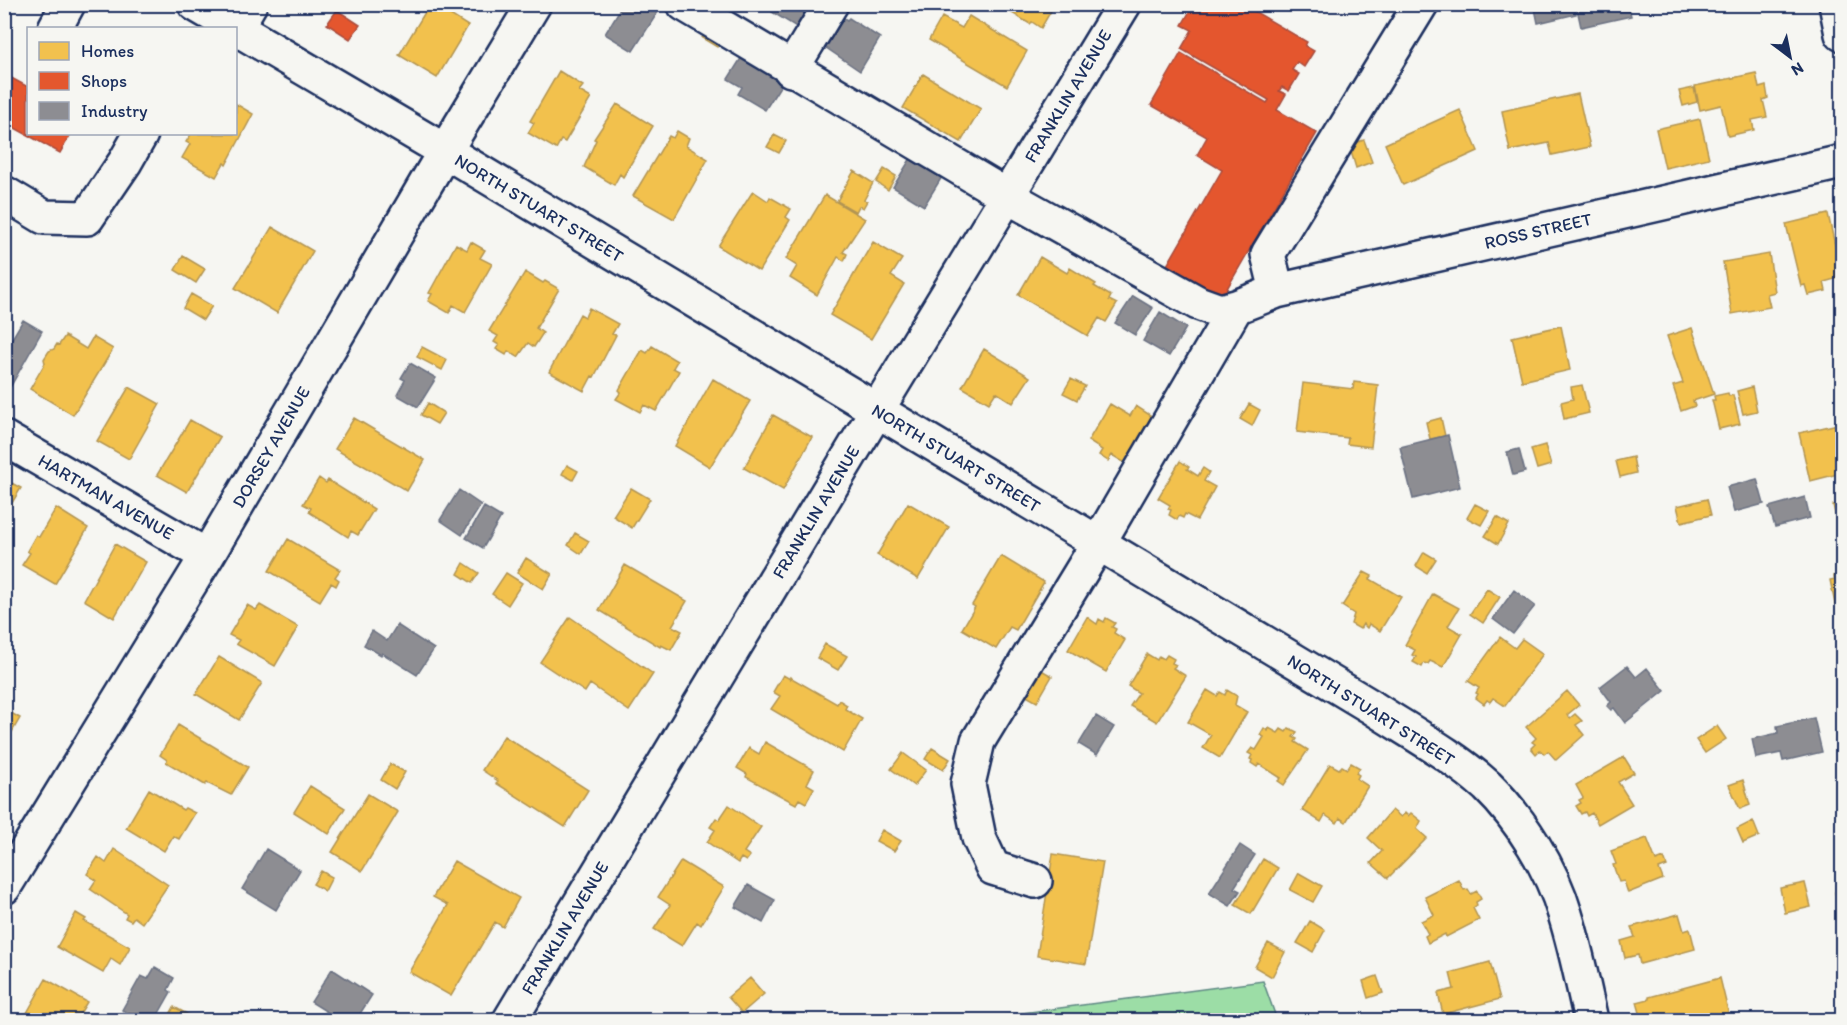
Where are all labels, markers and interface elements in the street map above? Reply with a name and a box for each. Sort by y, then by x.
street label: FRANKLIN AVENUE [1020,25,1116,167]
legend [27,27,237,135]
north arrow [1760,27,1820,87]
text: Homes [81,40,134,62]
text: N [1788,58,1807,80]
text: Shops [81,70,127,92]
text: Industry [81,100,148,122]
street label: NORTH STUART STREET [451,149,627,267]
street label: ROSS STREET [1482,208,1594,254]
street label: DORSEY AVENUE [227,382,315,512]
street label: NORTH STUART STREET [868,399,1044,517]
street label: FRANKLIN AVENUE [768,441,864,583]
street label: HARTMAN AVENUE [34,449,178,545]
street label: NORTH STUART STREET [1283,649,1459,771]
street label: FRANKLIN AVENUE [517,857,613,999]

